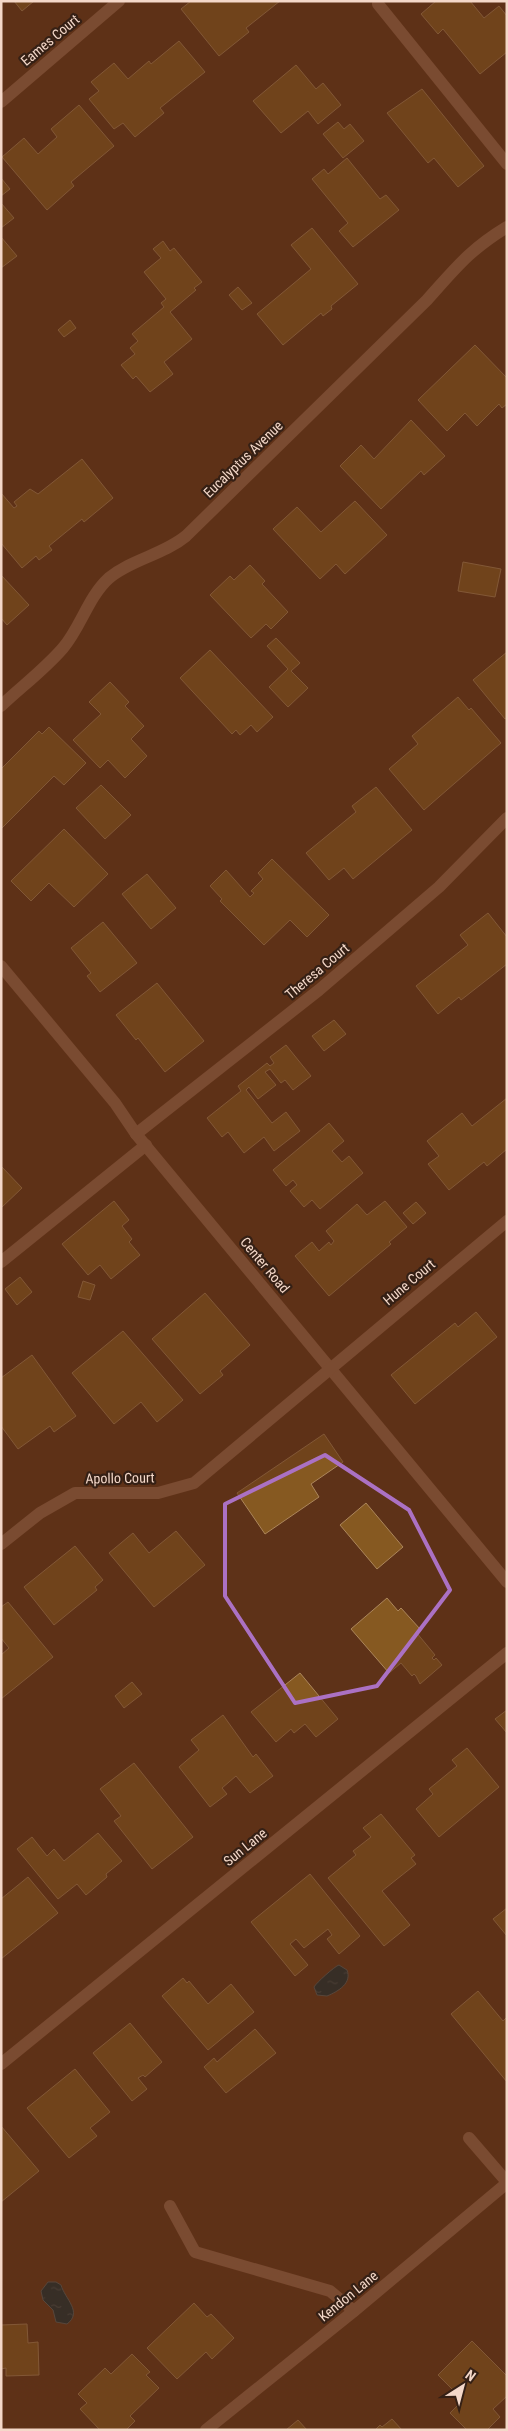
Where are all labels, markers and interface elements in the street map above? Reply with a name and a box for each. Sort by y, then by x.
street label: Eames Court [18,11,82,69]
street label: Eucalyptus Avenue [200,417,286,501]
street label: Theresa Court [282,940,352,1002]
street label: Center Road [237,1234,293,1296]
street label: Hune Court [380,1256,438,1308]
street label: Apollo Court [85,1469,155,1487]
street label: Sun Lane [220,1825,270,1869]
street label: Kendon Lane [315,2267,381,2325]
north arrow [438,2361,488,2411]
text: N [462,2366,479,2384]

